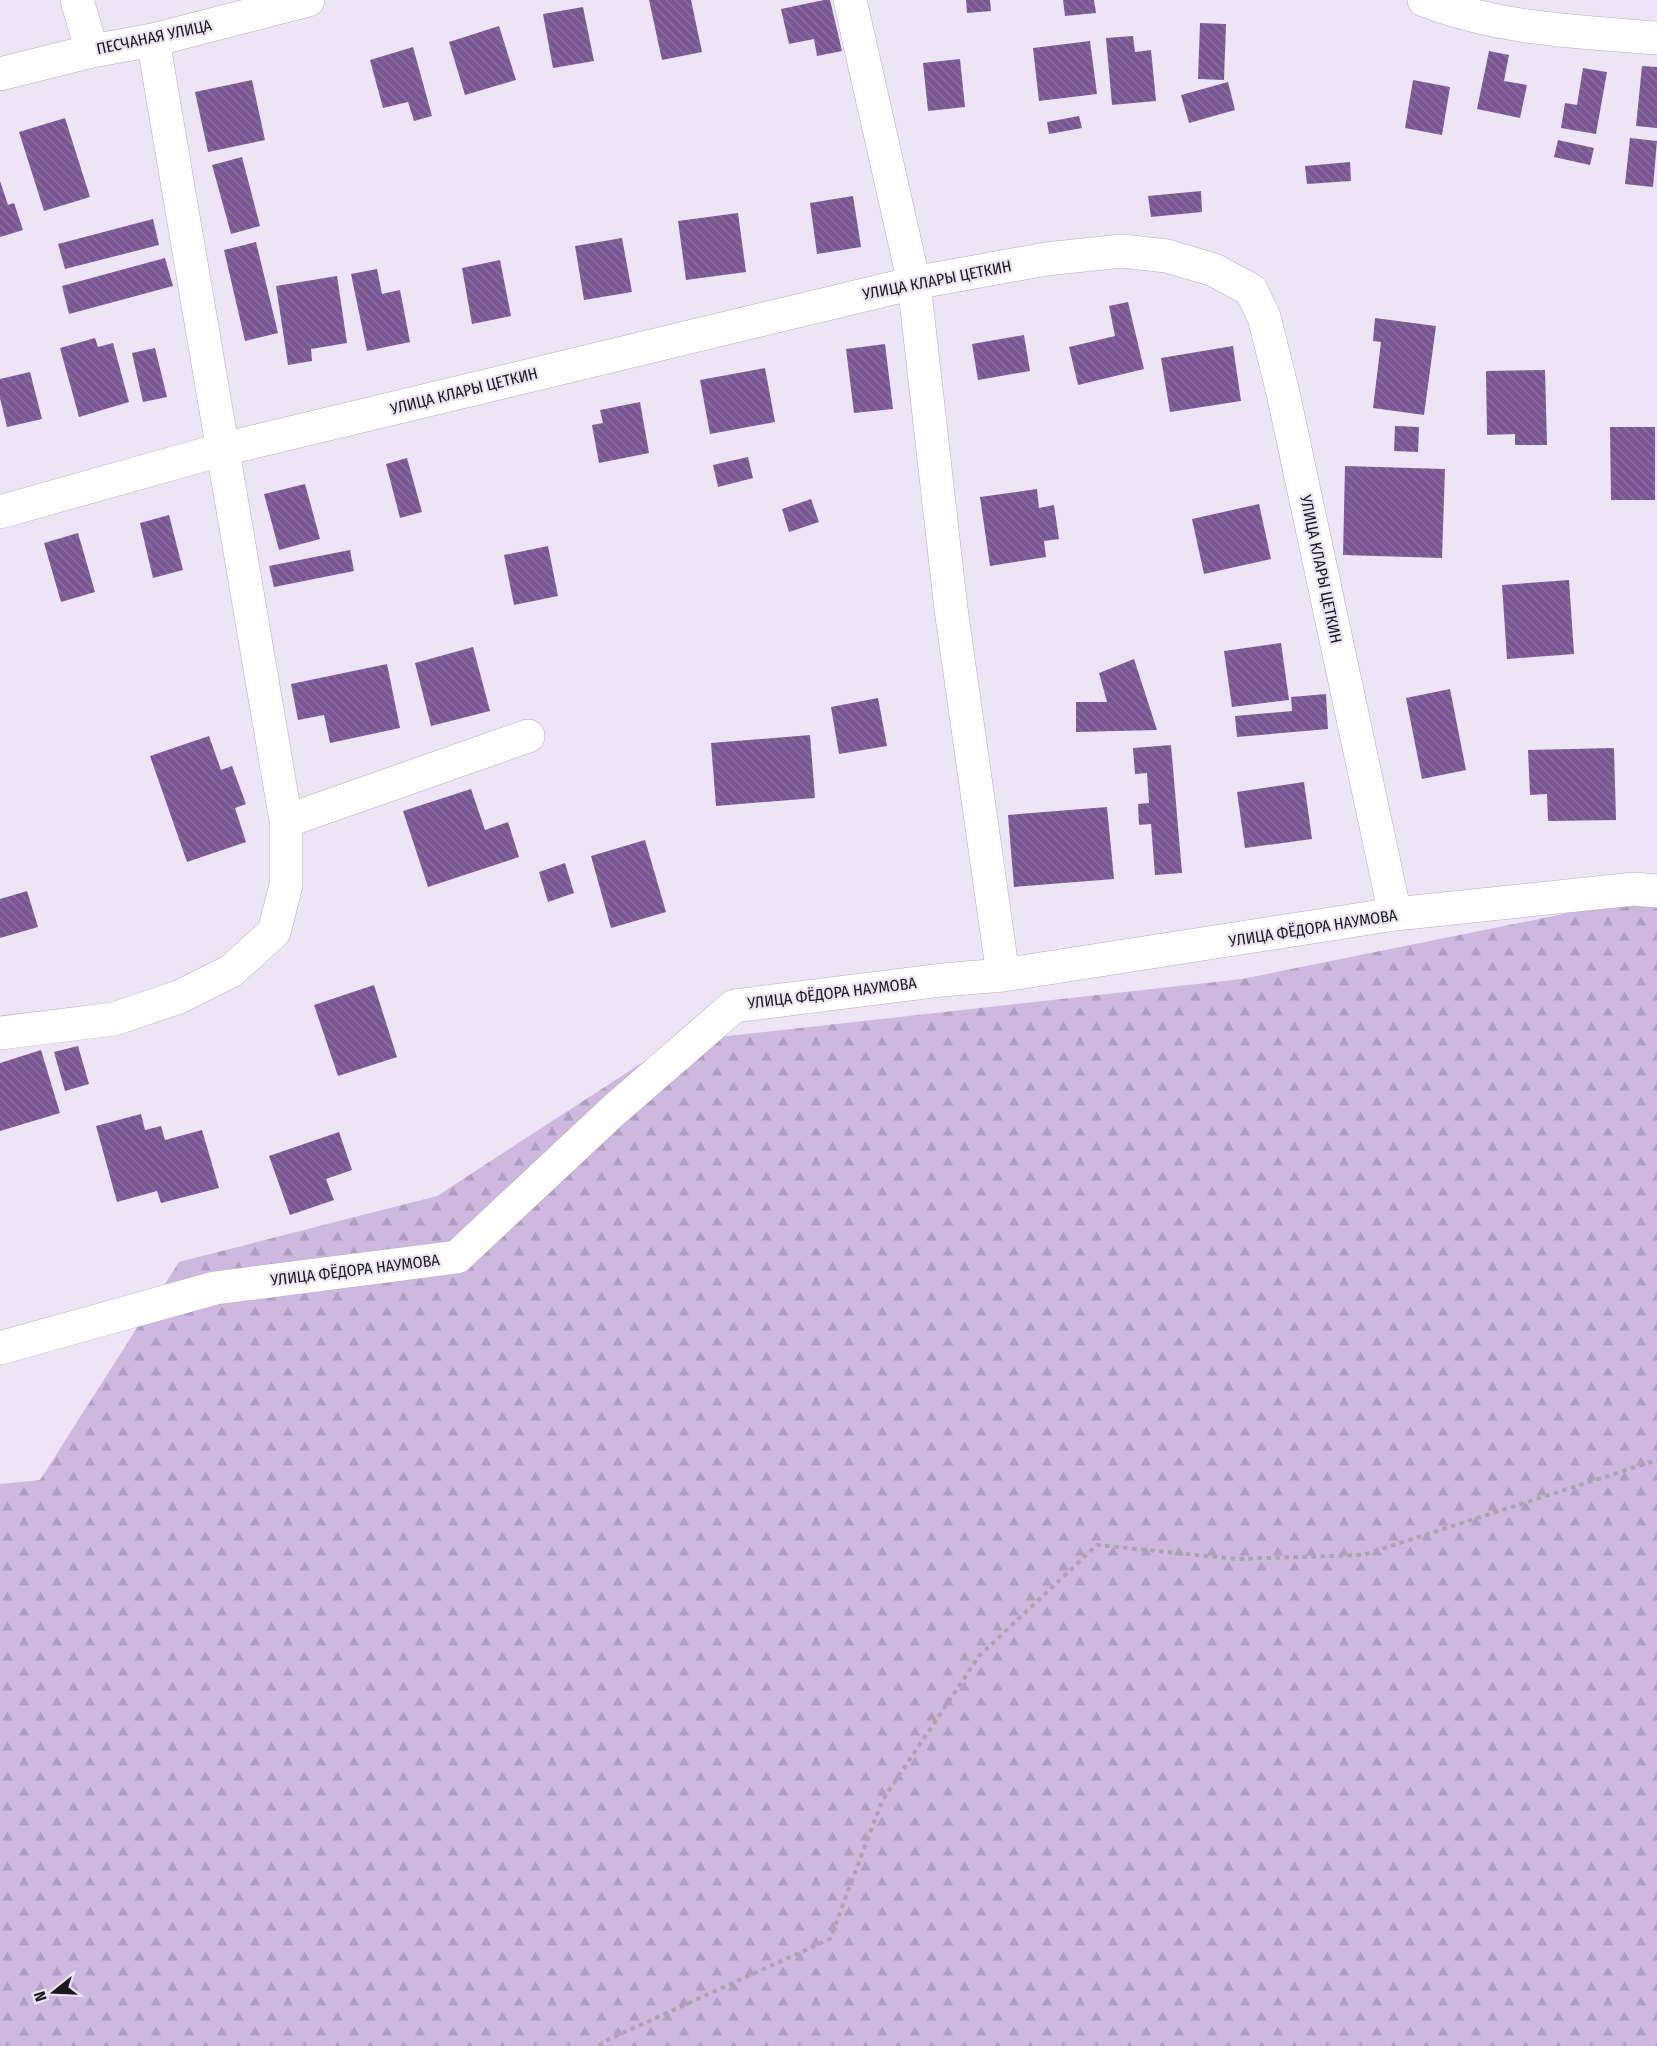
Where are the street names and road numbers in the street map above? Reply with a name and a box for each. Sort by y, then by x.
street label: ПЕСЧАНАЯ УЛИЦА [95,15,214,58]
street label: УЛИЦА КЛАРЫ ЦЕТКИН [860,256,1013,304]
street label: УЛИЦА КЛАРЫ ЦЕТКИН [387,363,540,419]
street label: УЛИЦА КЛАРЫ ЦЕТКИН [1296,492,1346,645]
street label: УЛИЦА ФЁДОРА НАУМОВА [1226,905,1399,951]
street label: УЛИЦА ФЁДОРА НАУМОВА [745,973,918,1013]
street label: УЛИЦА ФЁДОРА НАУМОВА [268,1250,441,1290]

